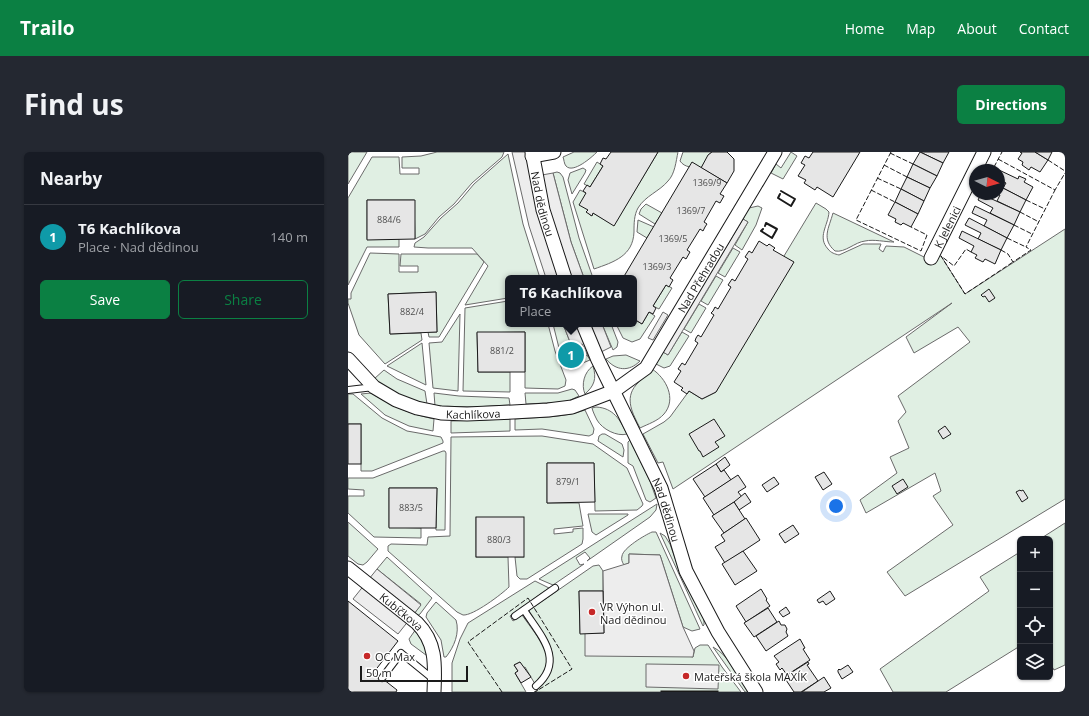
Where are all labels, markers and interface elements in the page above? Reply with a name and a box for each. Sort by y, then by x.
text: Trailo [20,15,74,41]
text: Home [845,19,884,38]
text: Map [906,19,935,38]
text: About [957,19,997,38]
text: Contact [1019,19,1069,38]
text: Find us [24,85,124,123]
button: Directions [957,85,1065,124]
north arrow [969,164,1005,200]
text: Nearby [40,167,102,190]
street label: Nad dědinou [528,170,559,238]
house number: 1369/9 [692,176,722,189]
street label: K Jelenici [930,203,963,250]
house number: 1369/7 [676,204,706,217]
house number: 884/6 [377,213,401,226]
text: T6 Kachlíkova [78,218,181,238]
text: 1 [49,228,57,246]
text: 140 m [270,228,308,246]
house number: 1369/5 [658,232,688,245]
text: Place · Nad dědinou [78,238,199,256]
street label: Nad Přehradou [673,240,727,315]
house number: 1369/3 [642,260,672,273]
popup [505,275,637,327]
button: Save [40,280,170,319]
button: Share [178,280,308,319]
text: T6 Kachlíkova [519,282,623,302]
text: Place [519,302,551,320]
house number: 882/4 [400,305,424,318]
pin: 1 [558,340,584,370]
house number: 881/2 [490,344,514,357]
street label: Kachlíkova [446,405,501,422]
house number: 879/1 [556,475,580,488]
street label: Nad dědinou [649,475,684,543]
your location [826,496,846,516]
house number: 883/5 [399,501,423,514]
house number: 880/3 [487,533,511,546]
map controls [1017,536,1053,680]
button: + [1017,536,1053,572]
button: − [1017,572,1053,608]
street label: Kubíčkova [377,589,427,633]
place label: VR Výhon ul. Nad dědinou [600,599,667,627]
marker: VR Výhon ul. Nad dědinou [587,607,597,617]
button: locate [1017,608,1053,644]
button: layers [1017,644,1053,680]
place label: OC Max [375,649,415,664]
marker: OC Max [362,651,372,661]
scale bar [360,664,468,683]
text: 50 m [366,665,392,680]
place label: Mateřská škola MAXÍK [694,669,807,684]
marker: Mateřská škola MAXÍK [681,671,691,681]

